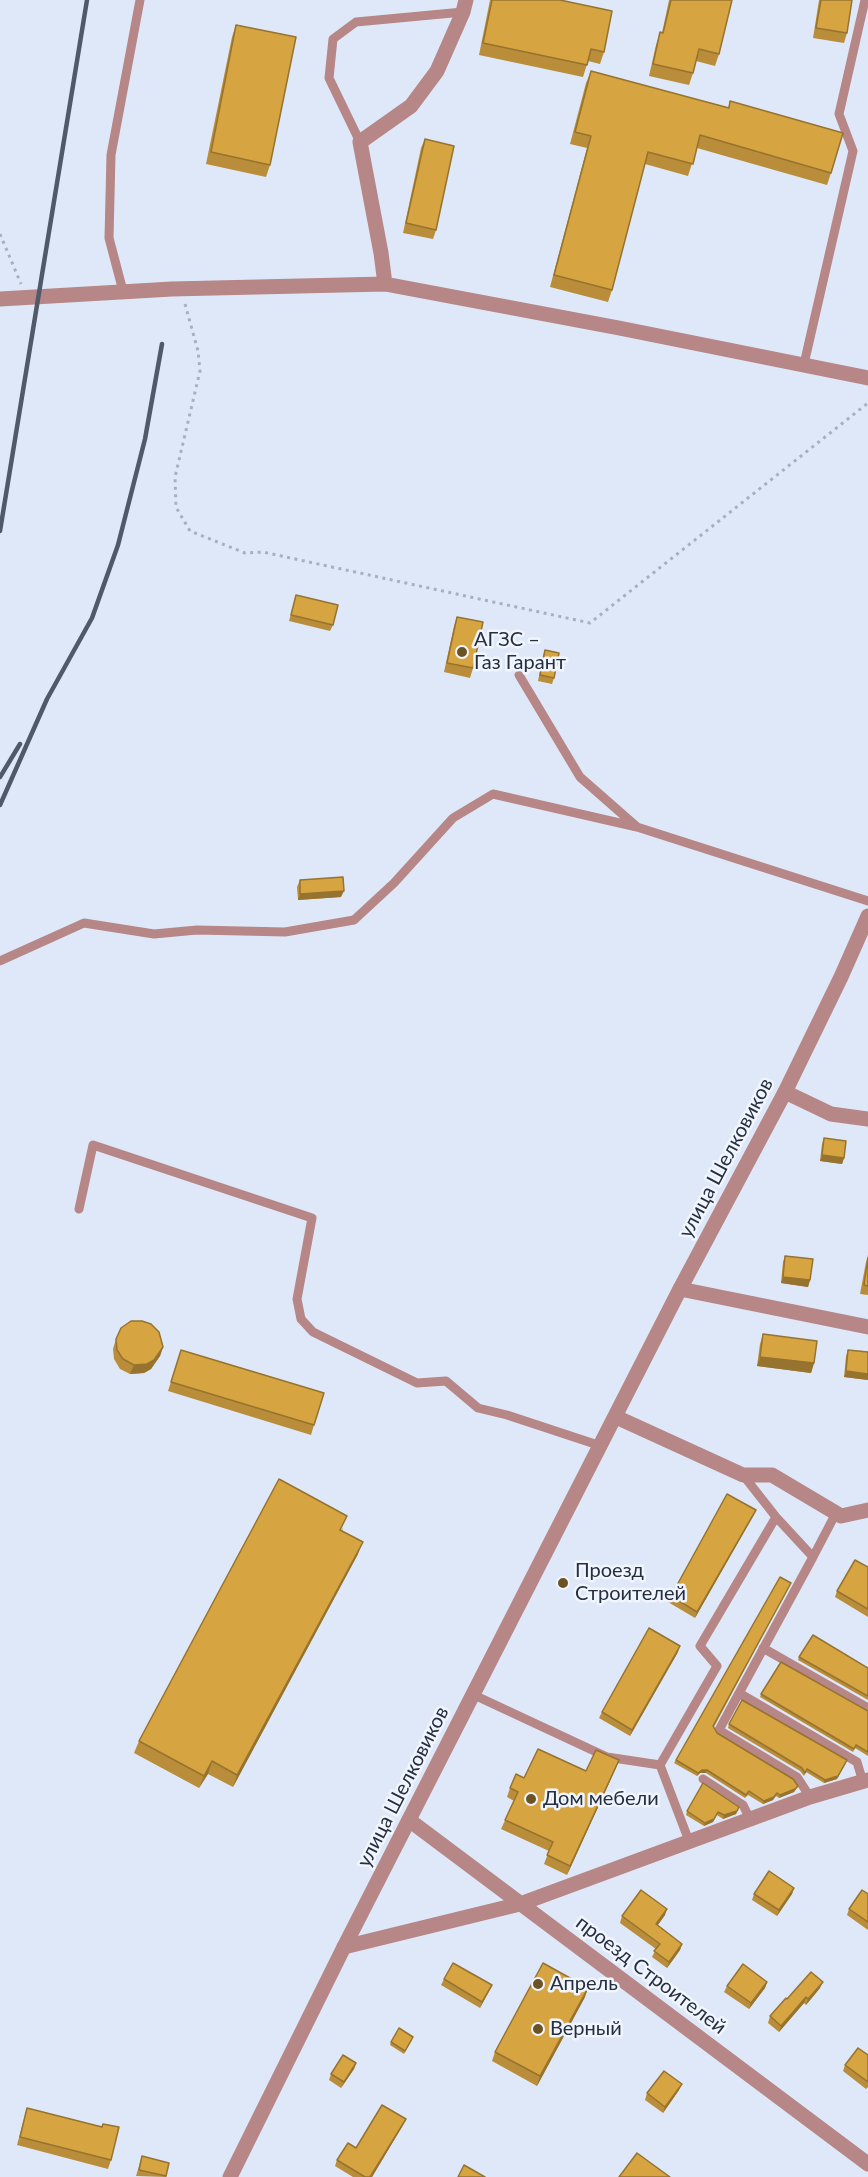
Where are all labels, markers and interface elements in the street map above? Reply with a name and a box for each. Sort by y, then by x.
place label: АГЗС – Газ Гарант [474,628,566,675]
marker: АГЗС – Газ Гарант [455,645,469,659]
street label: улица Шелковиков [674,1074,778,1242]
place label: Проезд Строителей [575,1559,686,1606]
marker: Проезд Строителей [556,1576,570,1590]
street label: улица Шелковиков [352,1703,454,1871]
place label: Дом мебели [543,1787,659,1811]
marker: Дом мебели [524,1792,538,1806]
street label: проезд Строителей [571,1911,731,2039]
place label: Апрель [550,1972,618,1996]
marker: Апрель [531,1977,545,1991]
place label: Верный [550,2017,622,2041]
marker: Верный [531,2022,545,2036]

